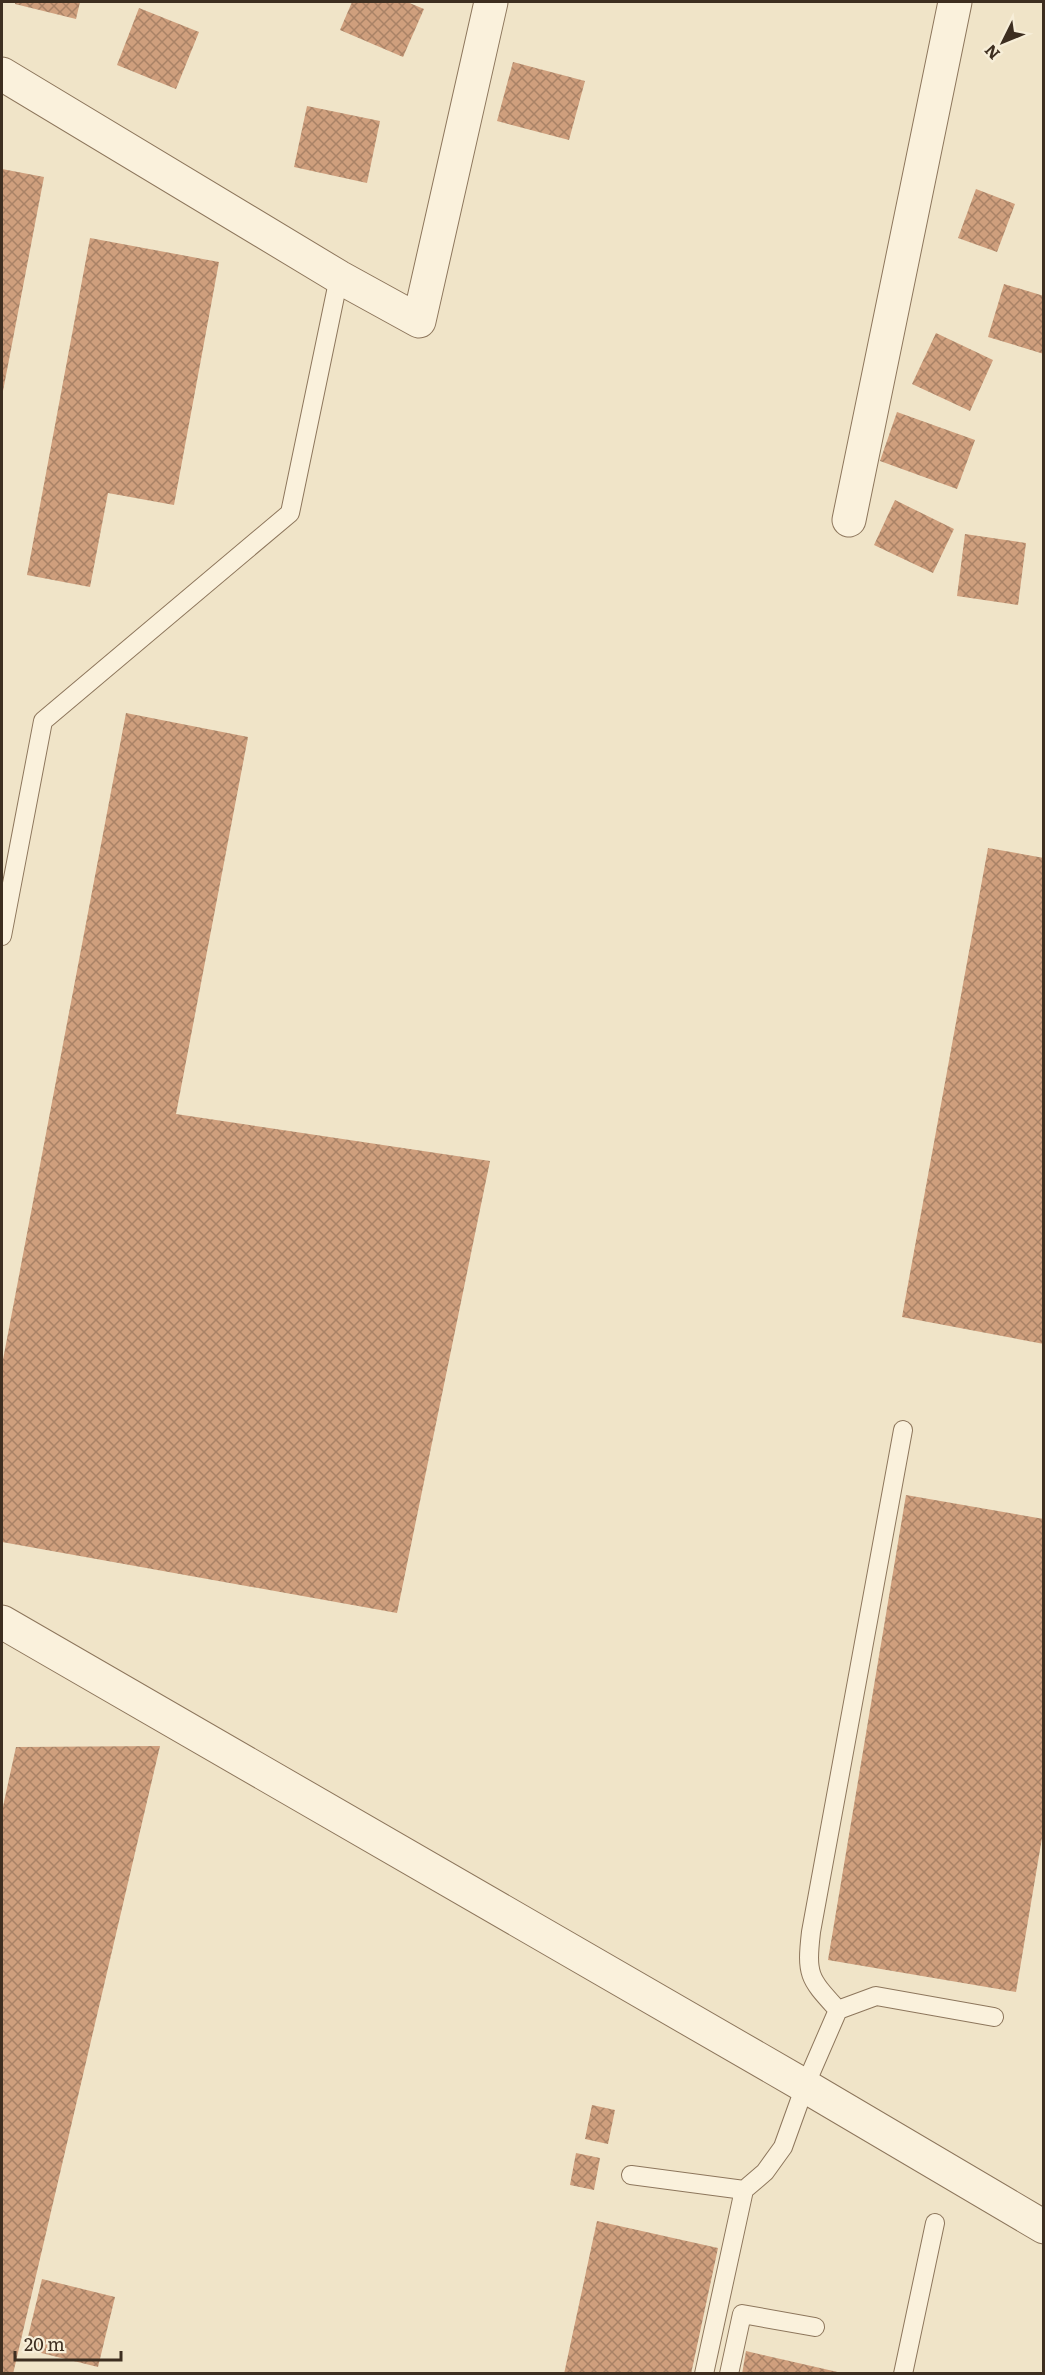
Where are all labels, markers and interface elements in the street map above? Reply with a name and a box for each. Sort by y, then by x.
north arrow [973,12,1033,72]
text: N [978,40,1005,66]
scale bar [15,2324,122,2362]
text: 20 m [24,2330,65,2357]

